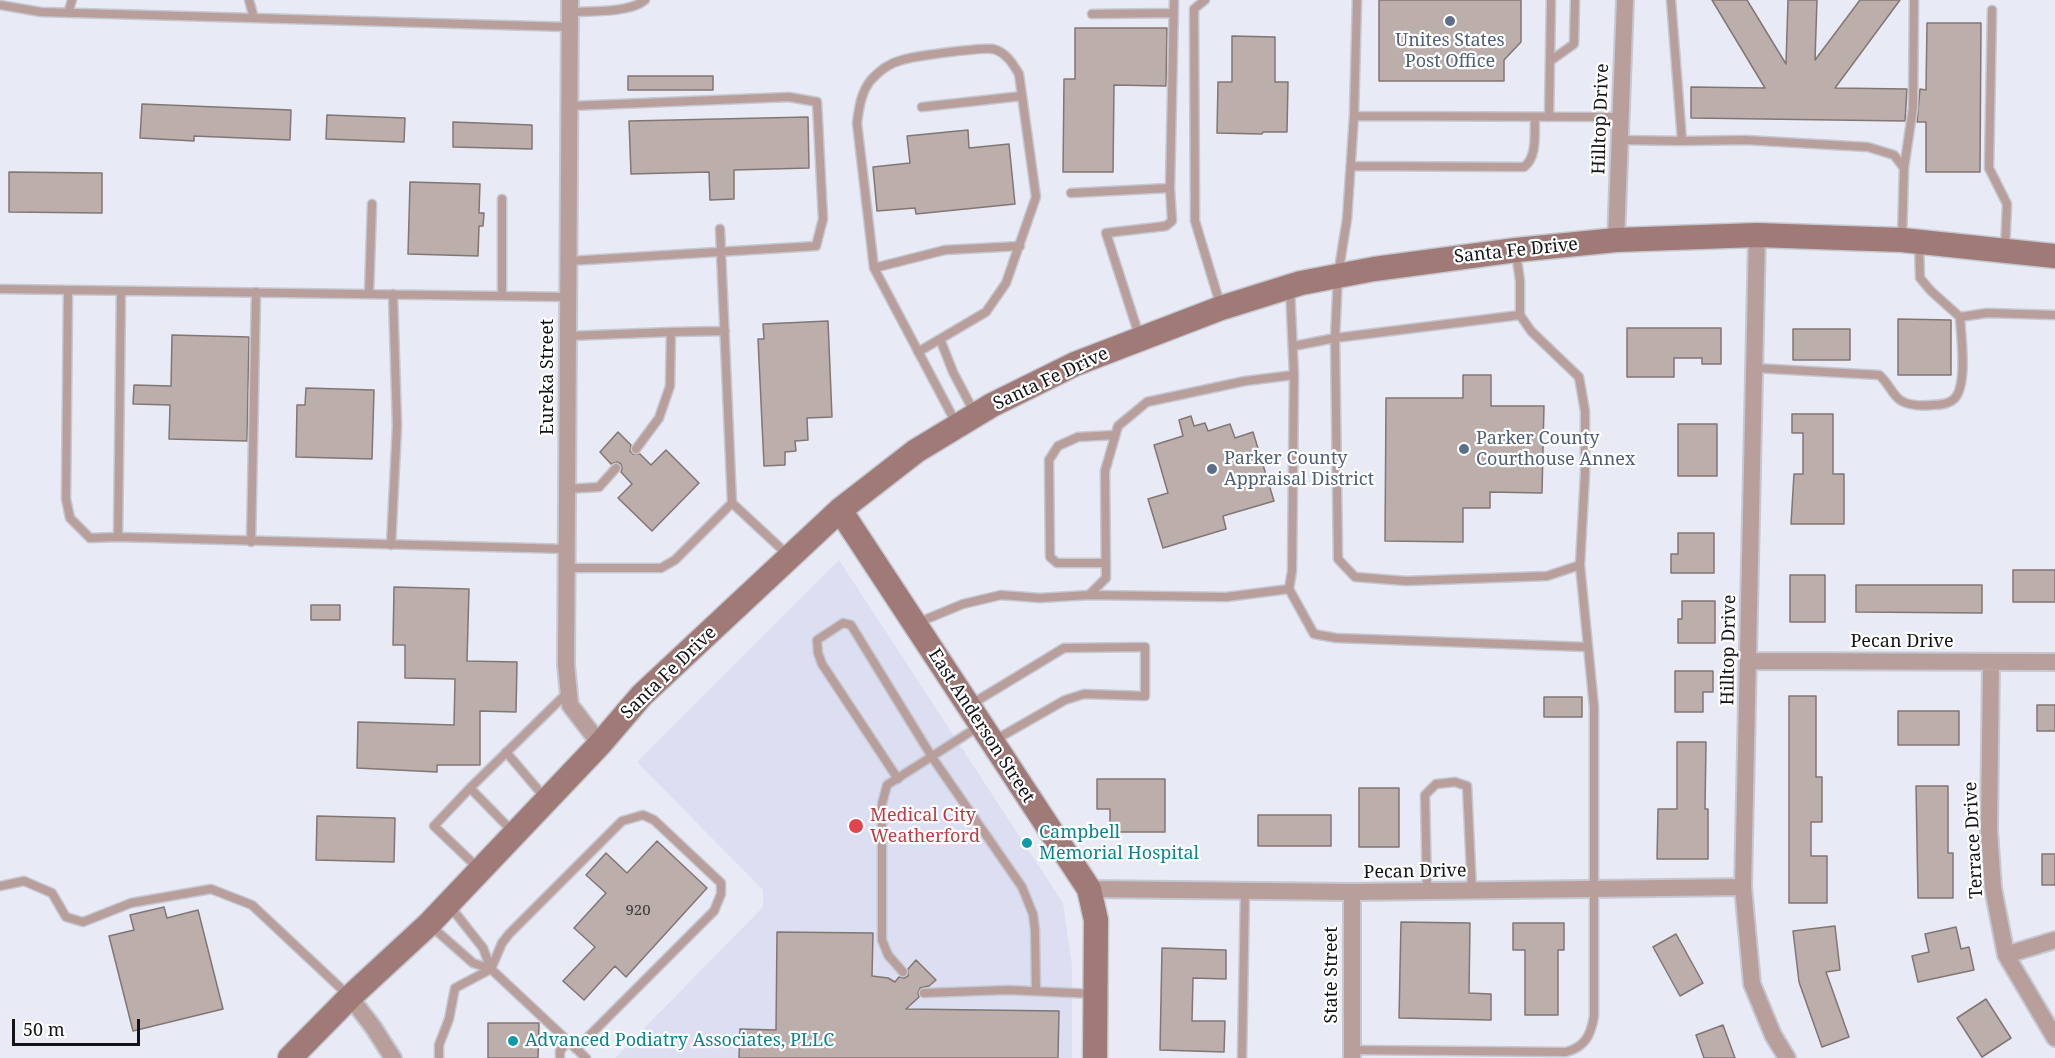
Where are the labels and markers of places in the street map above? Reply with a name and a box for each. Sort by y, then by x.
marker: Unites States Post Office [1443,14,1457,28]
place label: Unites States Post Office [1395,30,1505,72]
place label: Parker County Courthouse Annex [1476,428,1635,470]
marker: Parker County Courthouse Annex [1457,442,1471,456]
place label: Parker County Appraisal District [1224,448,1374,490]
marker: Parker County Appraisal District [1205,462,1219,476]
place label: Medical City Weatherford [870,805,980,848]
marker: Medical City Weatherford [847,817,865,835]
place label: Campbell Memorial Hospital [1039,822,1199,864]
marker: Campbell Memorial Hospital [1020,836,1034,850]
place label: Advanced Podiatry Associates, PLLC [525,1030,834,1052]
marker: Advanced Podiatry Associates, PLLC [506,1034,520,1048]

